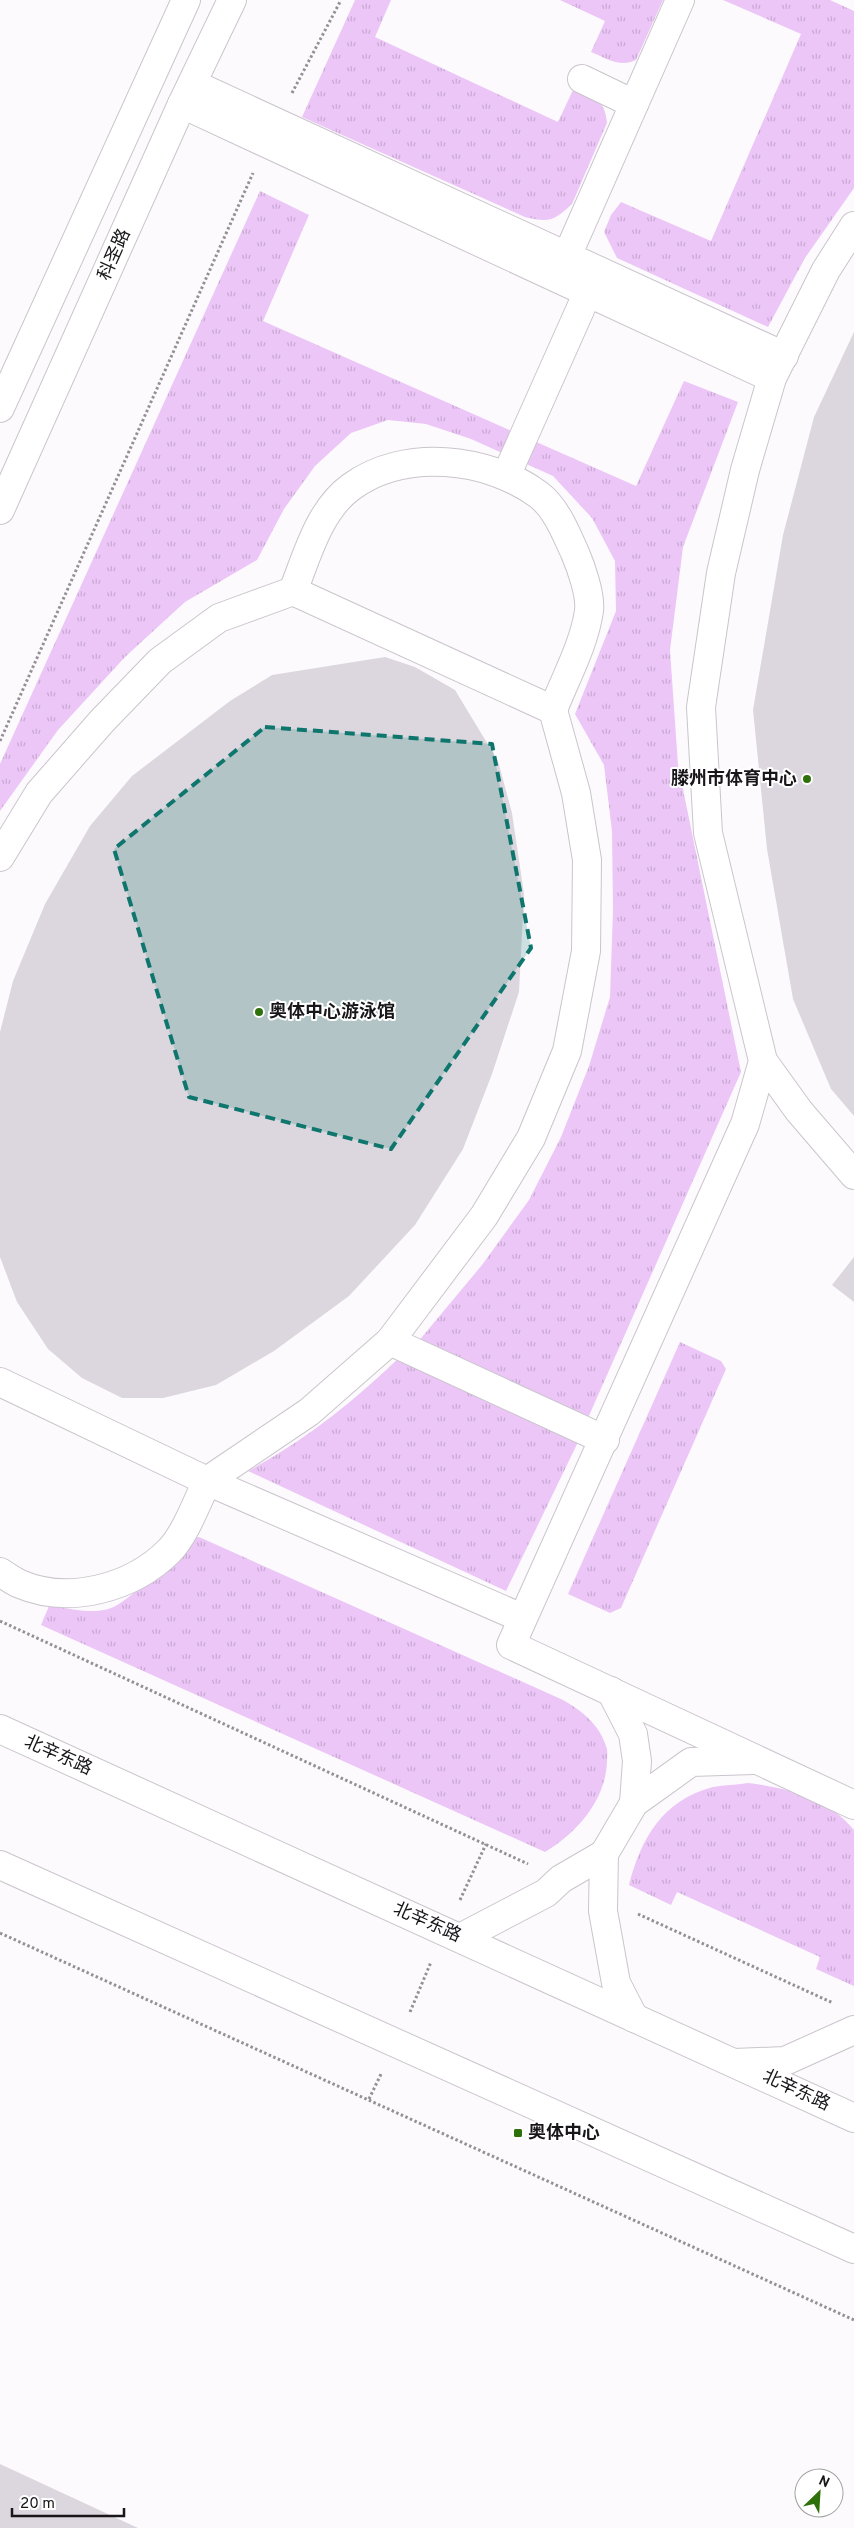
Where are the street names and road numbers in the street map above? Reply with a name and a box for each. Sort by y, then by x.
street label: 科圣路 [94,226,136,284]
street label: 北辛东路 [20,1731,96,1781]
street label: 北辛东路 [389,1898,465,1948]
street label: 北辛东路 [759,2065,833,2117]

